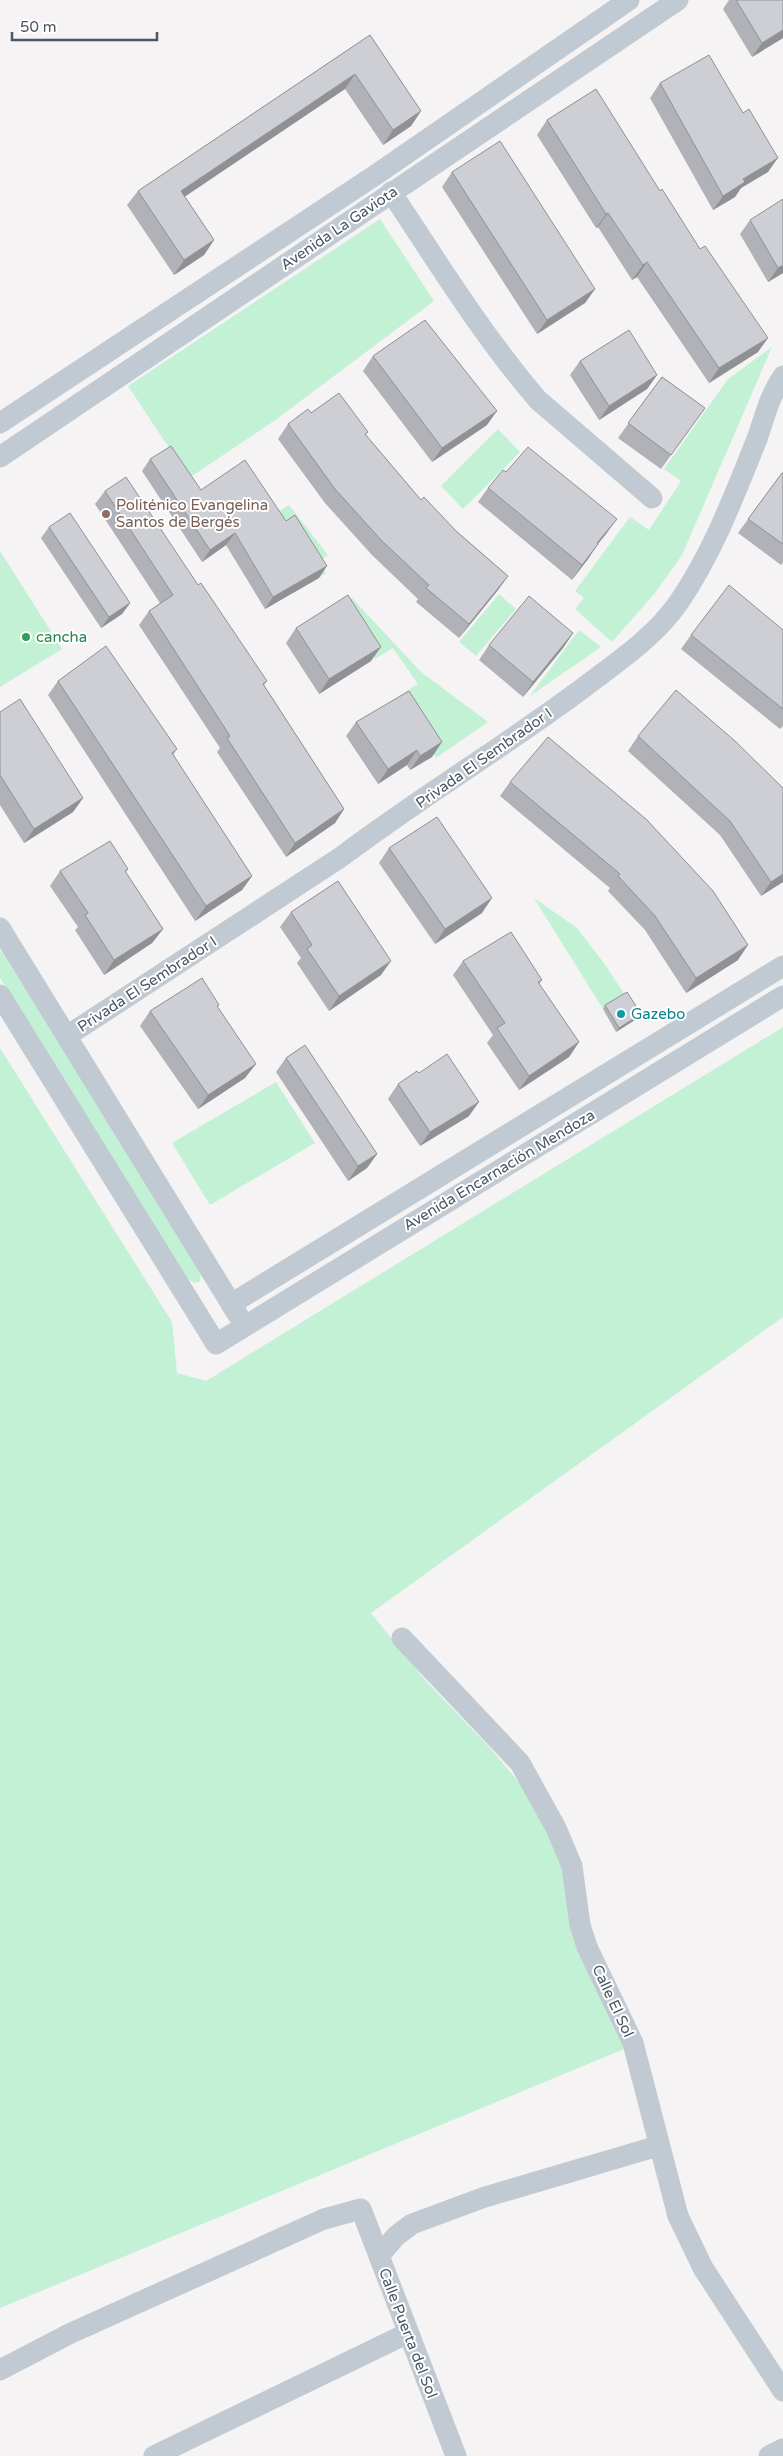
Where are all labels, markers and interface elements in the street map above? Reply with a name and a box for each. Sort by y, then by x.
scale bar [12,10,158,42]
text: 50 m [20,18,57,36]
street label: Avenida La Gaviota [277,182,401,274]
place label: Politénico Evangelina Santos de Bergés [116,496,268,531]
marker: Politénico Evangelina Santos de Bergés [100,508,112,520]
place label: cancha [36,628,87,646]
marker: cancha [20,631,32,643]
street label: Privada El Sembrador I [412,704,556,812]
street label: Privada El Sembrador I [74,932,220,1036]
place label: Gazebo [631,1005,685,1023]
marker: Gazebo [615,1008,627,1020]
street label: Avenida Encarnación Mendoza [400,1106,598,1234]
street label: Calle El Sol [588,1962,638,2040]
street label: Calle Puerta del Sol [375,2265,441,2401]

